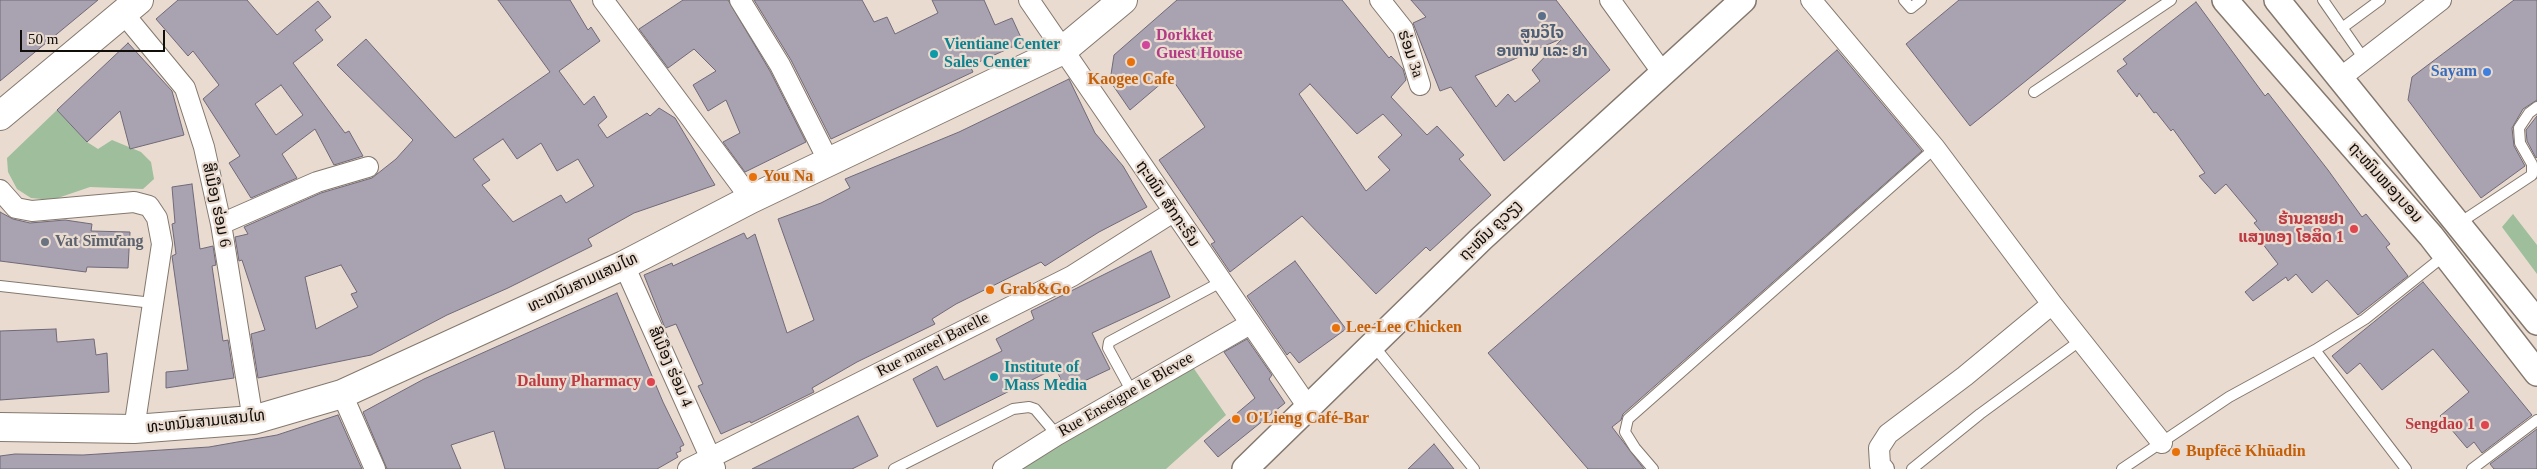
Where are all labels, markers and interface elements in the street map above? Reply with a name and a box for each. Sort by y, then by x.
marker: ສູນວິໄຈ ອາຫານ ແລະ ຢາ [1536,10,1548,22]
scale bar [22,20,168,52]
place label: ສູນວິໄຈ ອາຫານ ແລະ ຢາ [1496,24,1588,62]
place label: Dorkket Guest House [1156,26,1243,64]
street label: ຮ່ອມ 3a [1393,28,1427,80]
text: 50 m [28,31,58,47]
place label: Vientiane Center Sales Center [944,35,1060,73]
marker: Dorkket Guest House [1140,39,1152,51]
marker: Vientiane Center Sales Center [928,48,940,60]
marker: Kaogee Cafe [1125,56,1137,68]
place label: Sayam [2431,62,2477,82]
marker: Sayam [2481,66,2493,78]
place label: Kaogee Cafe [1088,70,1174,90]
street label: ຖະໜົນໜອງບອນ [2344,139,2426,227]
street label: ຖະໜົນ ສັກກະຣິນ [1131,157,1203,251]
street label: ສີເມືອງ ຮ່ອມ 6 [198,161,234,249]
place label: You Na [763,167,813,187]
marker: You Na [747,171,759,183]
street label: ຖະໜົນ ຄູວຽງ [1456,197,1526,265]
place label: ຮ້ານຂາຍຢາ ແສງທອງ ໂອສິດ 1 [2239,210,2344,248]
marker: ຮ້ານຂາຍຢາ ແສງທອງ ໂອສິດ 1 [2348,223,2360,235]
place label: Vat Sīmư̄ang [55,232,144,252]
marker: Vat Sīmư̄ang [39,236,51,248]
street label: ທະຫນົນສາມແສນໄທ [525,249,641,317]
place label: Grab&Go [1000,280,1070,300]
marker: Grab&Go [984,284,996,296]
street label: Rue mareel Barelle [874,308,992,382]
place label: Lee-Lee Chicken [1346,318,1462,338]
marker: Lee-Lee Chicken [1330,322,1342,334]
street label: ສີເມືອງ ຮ່ອມ 4 [644,324,696,410]
street label: Rue Enseigne le Blevee [1055,349,1197,441]
place label: Institute of Mass Media [1004,358,1087,396]
marker: Institute of Mass Media [988,371,1000,383]
place label: Daluny Pharmacy [517,372,641,392]
marker: Daluny Pharmacy [645,376,657,388]
street label: ທະຫນົນສາມແສນໄທ [146,406,266,438]
place label: O'Lieng Café-Bar [1246,409,1369,429]
marker: O'Lieng Café-Bar [1230,413,1242,425]
place label: Sengdao 1 [2405,415,2475,435]
marker: Sengdao 1 [2479,419,2491,431]
place label: Bupfēcē Khūadin [2186,442,2306,462]
marker: Bupfēcē Khūadin [2170,446,2182,458]

